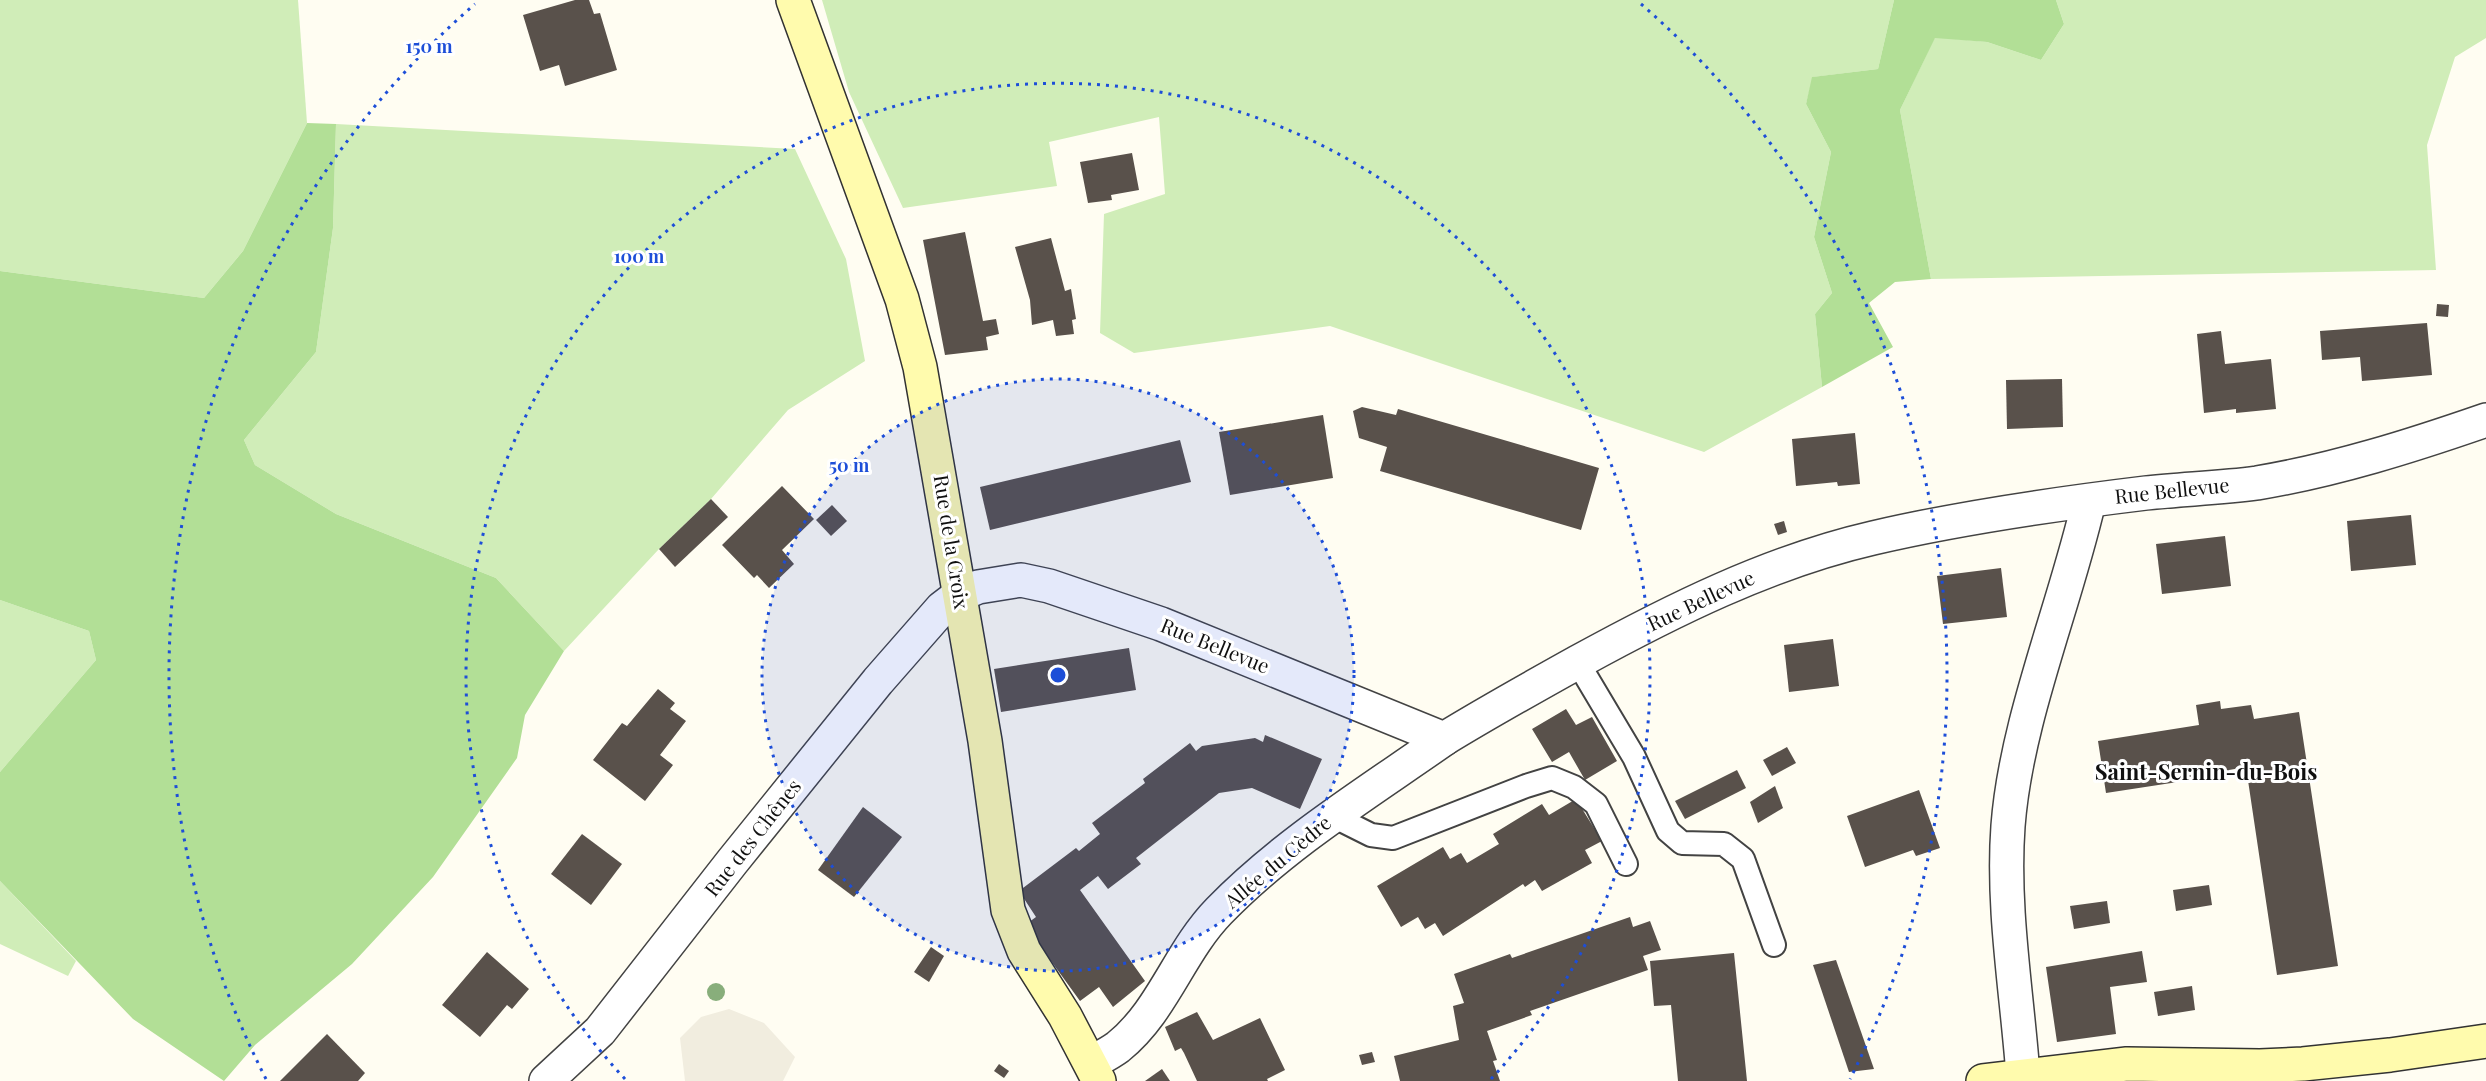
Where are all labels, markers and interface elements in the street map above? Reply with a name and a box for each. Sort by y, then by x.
text: 150 m [405,34,453,58]
text: 100 m [614,244,665,268]
text: 50 m [829,453,870,477]
street label: Rue Bellevue [2113,470,2230,509]
street label: Rue de la Croix [929,473,977,611]
street label: Rue Bellevue [1643,563,1758,636]
street label: Rue Bellevue [1157,611,1274,679]
centre of rings [1048,665,1068,685]
district label: Saint-Sernin-du-Bois [2095,756,2317,786]
street label: Rue des Chênes [697,773,806,901]
street label: Allée du Cèdre [1217,808,1336,914]

